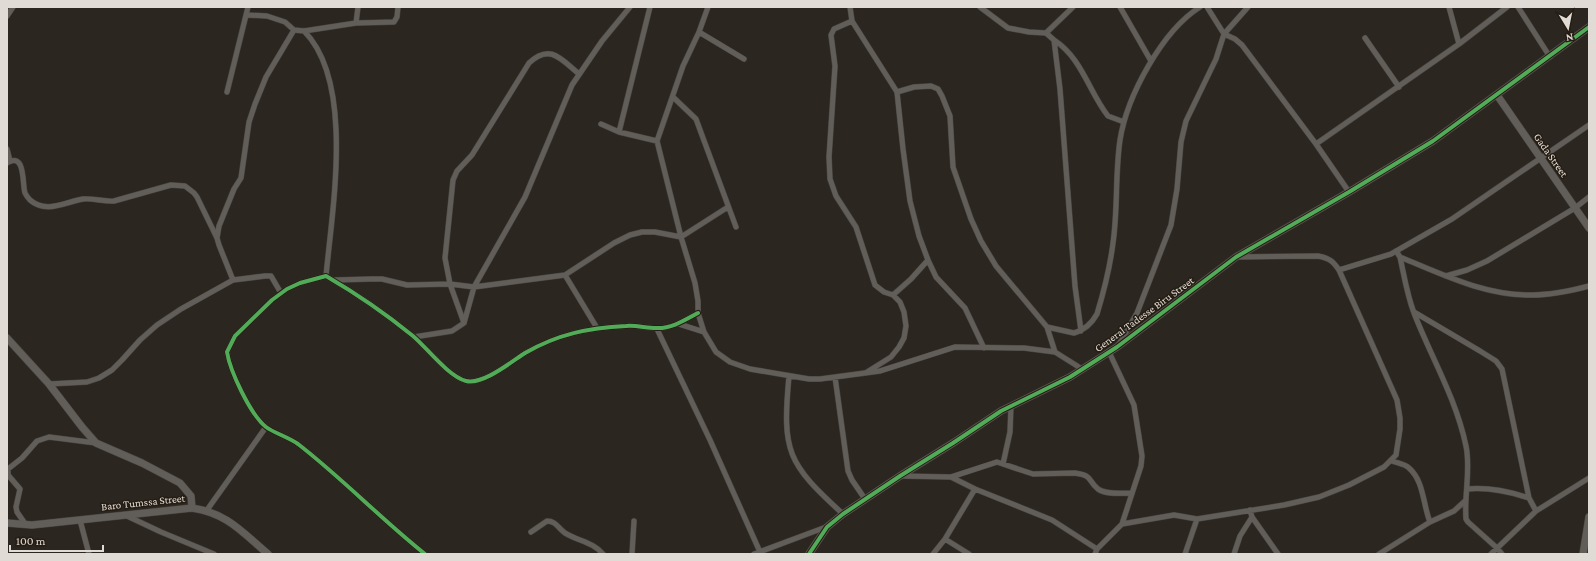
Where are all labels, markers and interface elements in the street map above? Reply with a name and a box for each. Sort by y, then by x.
north arrow [1548,8,1588,48]
text: N [1565,31,1574,44]
street label: Gada Street [1532,131,1571,180]
street label: General Tadesse Biru Street [1092,274,1196,354]
street label: Baro Tumssa Street [100,492,186,512]
scale bar [10,527,103,553]
text: 100 m [16,534,46,548]

